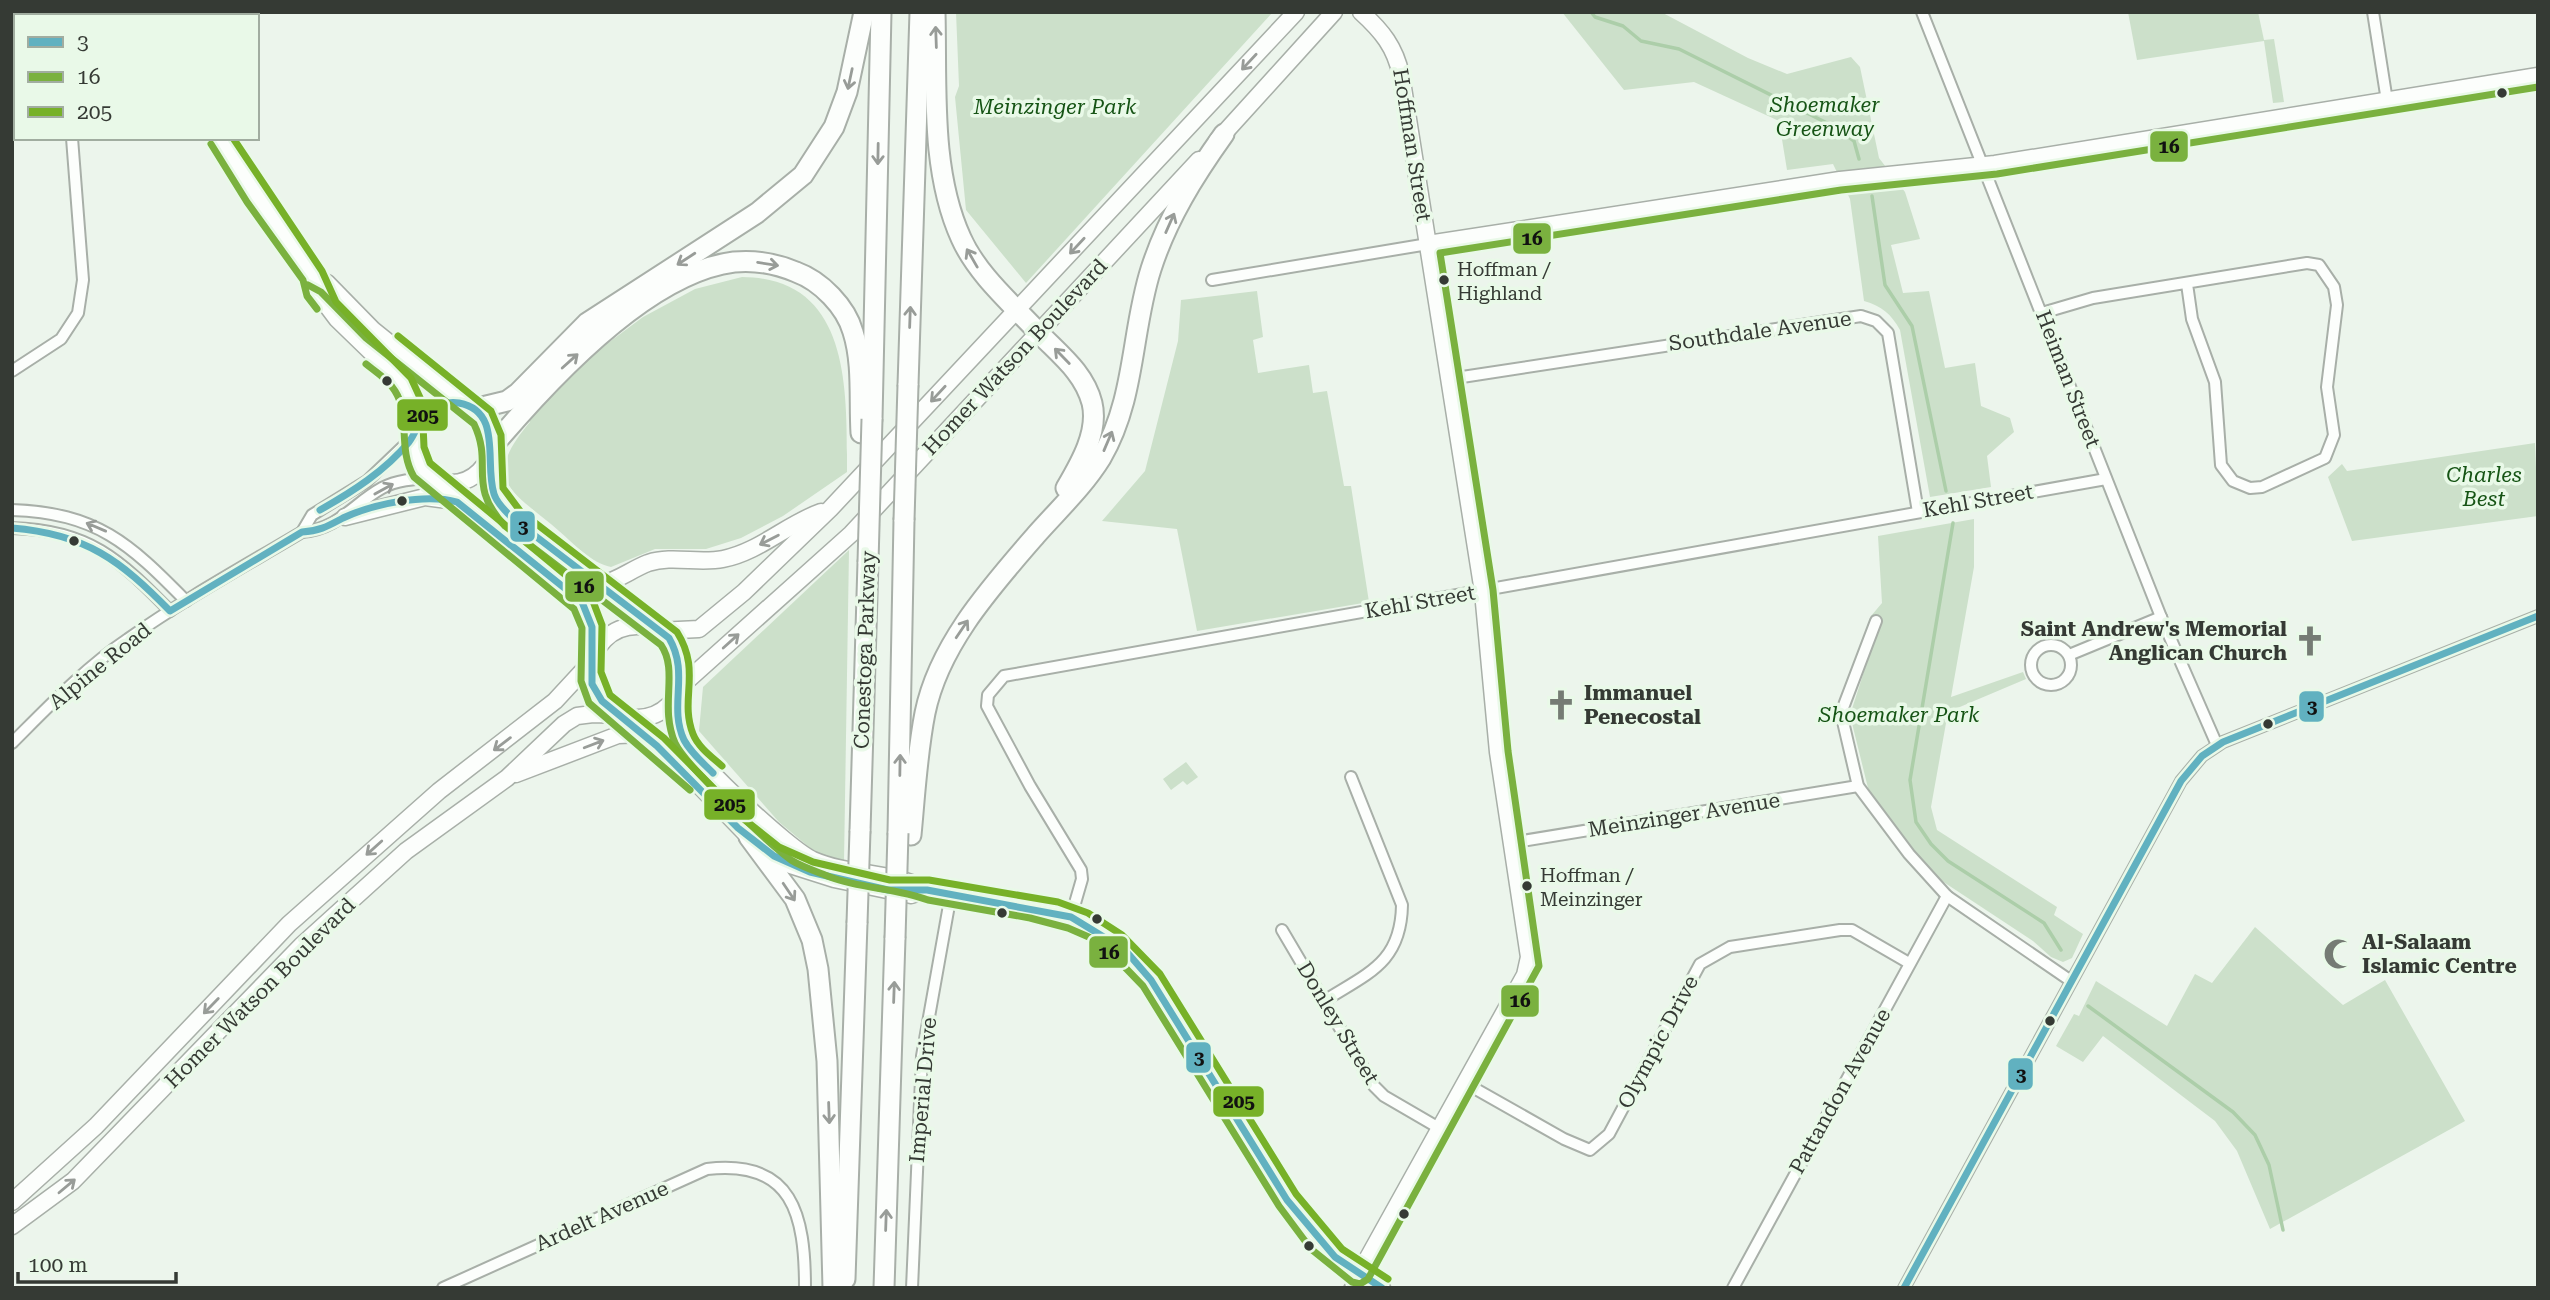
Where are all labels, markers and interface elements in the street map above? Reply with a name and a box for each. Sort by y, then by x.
legend [14,14,259,140]
one-way arrow [929,26,942,49]
text: 3 [77,30,89,54]
one-way arrow [1241,53,1258,70]
text: 16 [77,65,101,89]
one-way arrow [842,67,856,90]
street label: Hoffman Street [1388,67,1436,223]
unlabelled marker [2495,86,2509,100]
park label: Shoemaker Greenway [1769,93,1880,141]
park label: Meinzinger Park [973,95,1137,119]
text: 205 [77,100,112,124]
line badge: 16 [2149,130,2189,163]
text: 16 [2158,135,2180,158]
one-way arrow [871,142,885,165]
one-way arrow [1164,213,1177,234]
line badge: 16 [1512,222,1552,255]
text: 16 [1521,227,1543,250]
one-way arrow [1069,237,1085,255]
one-way arrow [965,249,979,269]
one-way arrow [677,252,696,266]
street label: Homer Watson Boulevard [918,254,1112,460]
one-way arrow [756,258,779,271]
place label: Hoffman / Highland [1457,258,1552,305]
marker: Hoffman / Highland [1437,273,1451,287]
one-way arrow [904,306,917,329]
street label: Southdale Avenue [1667,306,1853,356]
street label: Heiman Street [2031,307,2105,451]
one-way arrow [1054,347,1071,364]
one-way arrow [561,353,579,369]
unlabelled marker [380,374,394,388]
one-way arrow [929,385,946,402]
line badge: 205 [396,398,449,432]
text: 205 [407,404,439,427]
one-way arrow [1102,431,1115,452]
park label: Charles Best [2446,463,2522,511]
street label: Kehl Street [1921,479,2035,522]
one-way arrow [373,481,394,495]
unlabelled marker [395,494,409,508]
line badge: 3 [509,510,536,543]
text: 3 [518,515,529,538]
one-way arrow [86,520,107,533]
one-way arrow [759,533,780,547]
unlabelled marker [67,534,81,548]
street label: Conestoga Parkway [850,550,880,749]
line badge: 16 [564,570,605,603]
text: 16 [573,575,595,598]
street label: Kehl Street [1363,580,1477,623]
street label: Alpine Road [44,617,156,714]
place label: Saint Andrew's Memorial Anglican Church [2021,617,2287,665]
one-way arrow [955,620,969,639]
church icon: Saint Andrew's Memorial Anglican Church [2293,624,2327,658]
one-way arrow [722,633,740,649]
place label: Immanuel Penecostal [1584,681,1701,729]
church icon: Immanuel Penecostal [1544,688,1578,722]
line badge: 3 [2298,690,2325,723]
text: 3 [2307,695,2318,718]
park label: Shoemaker Park [1818,703,1980,727]
unlabelled marker [2261,717,2275,731]
one-way arrow [582,736,604,749]
one-way arrow [493,737,512,752]
one-way arrow [893,754,906,777]
line badge: 205 [703,788,756,821]
street label: Meinzinger Avenue [1586,788,1782,842]
text: 205 [714,793,746,816]
one-way arrow [365,840,383,856]
place label: Hoffman / Meinzinger [1540,864,1643,911]
marker: Hoffman / Meinzinger [1520,879,1534,893]
one-way arrow [782,882,796,901]
street label: Homer Watson Boulevard [160,893,360,1093]
unlabelled marker [995,906,1009,920]
unlabelled marker [1090,912,1104,926]
place label: Al-Salaam Islamic Centre [2362,930,2517,978]
line badge: 16 [1088,935,1129,969]
mosque icon: Al-Salaam Islamic Centre [2322,937,2356,971]
text: 16 [1098,941,1120,964]
street label: Donley Street [1292,958,1384,1089]
street label: Olympic Drive [1613,971,1703,1113]
one-way arrow [887,981,900,1004]
line badge: 16 [1500,984,1540,1018]
text: 16 [1509,989,1531,1012]
one-way arrow [202,997,219,1014]
street label: Pattandon Avenue [1785,1004,1895,1178]
unlabelled marker [2043,1014,2057,1028]
street label: Imperial Drive [905,1016,941,1164]
line badge: 3 [1185,1041,1212,1074]
text: 3 [1194,1046,1205,1069]
line badge: 3 [2007,1057,2034,1091]
text: 3 [2016,1063,2027,1086]
line badge: 205 [1212,1085,1265,1118]
text: 205 [1223,1090,1255,1113]
one-way arrow [822,1101,835,1124]
street label: Ardelt Avenue [532,1176,672,1256]
one-way arrow [58,1178,76,1194]
unlabelled marker [1397,1207,1411,1221]
one-way arrow [880,1208,893,1231]
unlabelled marker [1302,1239,1316,1253]
scale bar [18,1240,175,1284]
text: 100 m [28,1253,88,1277]

